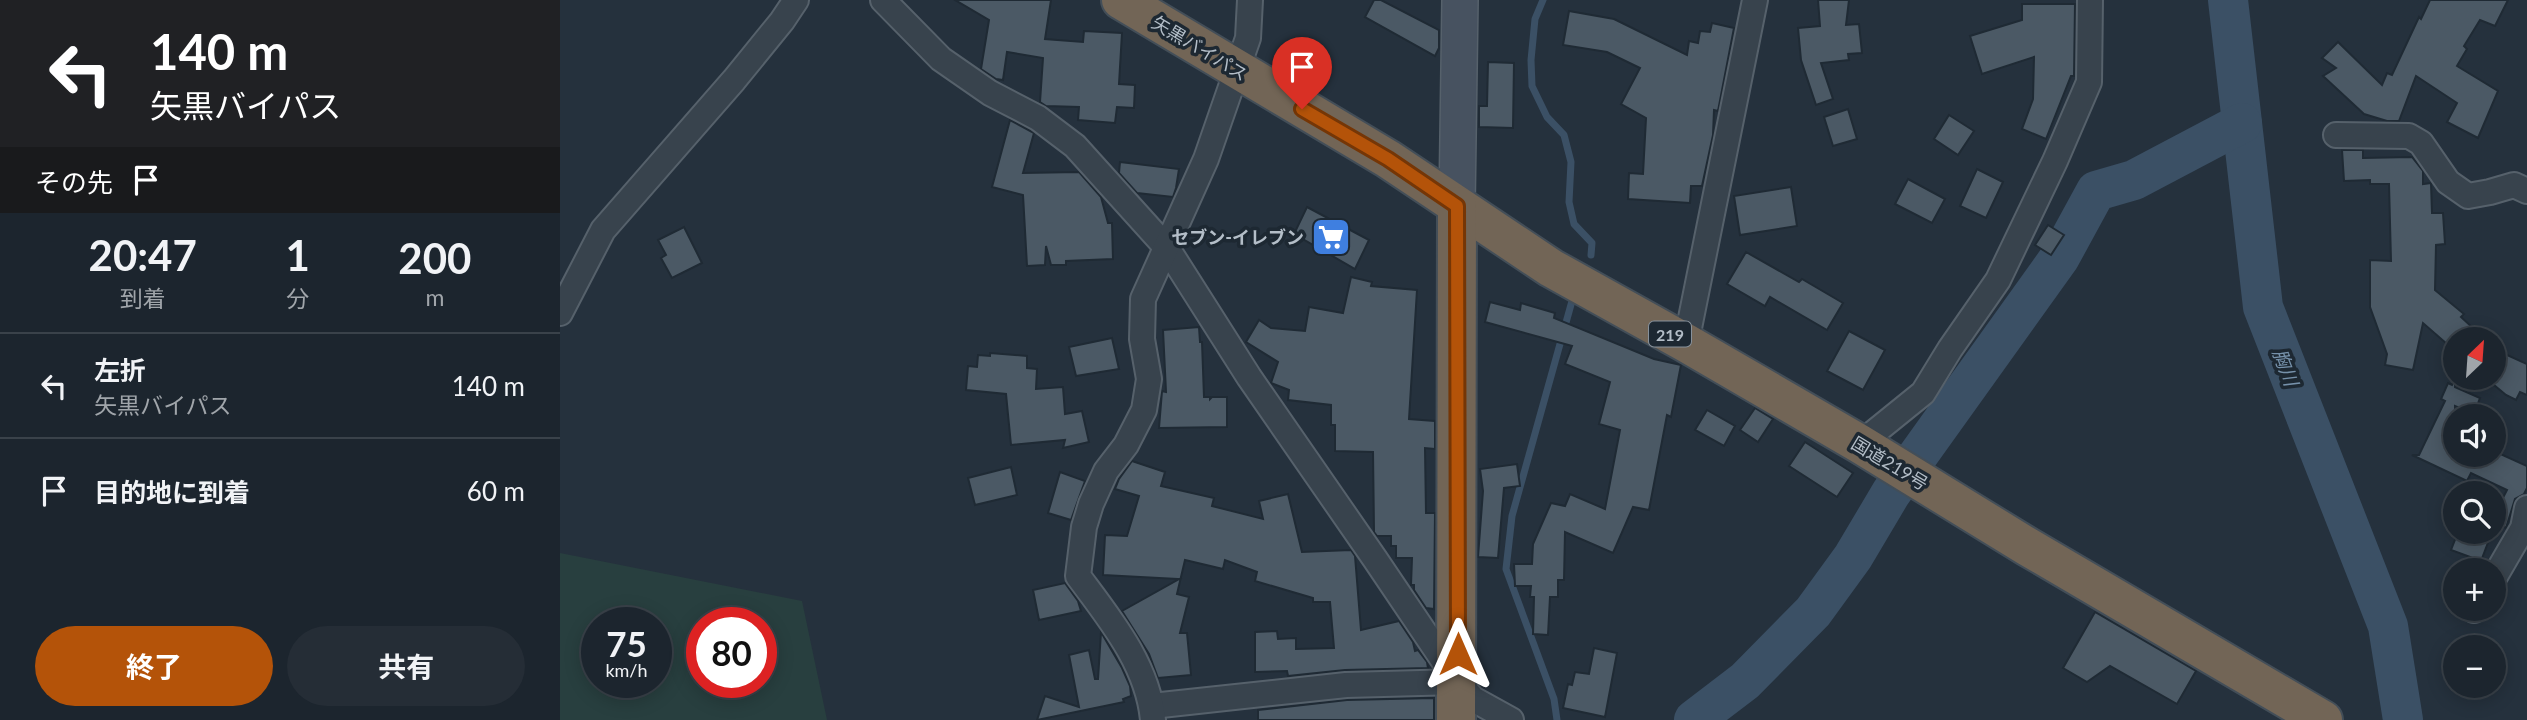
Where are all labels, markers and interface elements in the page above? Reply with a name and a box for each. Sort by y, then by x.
street label: 矢黒バイパス [1148,11,1252,85]
text: 140 m [150,22,288,80]
icon: left [35,28,126,119]
pin [1272,37,1332,109]
icon: arrive [1283,48,1321,86]
text: 矢黒バイパス [150,86,341,125]
icon: arrive [127,161,165,199]
text: その先 [35,166,113,198]
supermarket icon: セブン-イレブン [1310,216,1352,258]
place label: セブン-イレブン [1171,226,1304,248]
text: 20:47 [89,230,197,280]
text: 1 [285,230,310,280]
text: 200 [398,233,471,283]
text: m [425,283,444,311]
text: 到着 [120,284,166,312]
text: 分 [286,284,309,312]
road number: 219 [1649,322,1691,346]
north arrow [2443,327,2506,390]
map controls [2443,327,2506,698]
water label: 胸川 [2268,345,2304,391]
text: 左折 [94,354,146,386]
icon: left [35,367,73,405]
text: 140 m [452,370,525,402]
text: 矢黒バイパス [94,391,232,419]
button: sound [2443,404,2506,467]
street label: 国道219号 [1848,432,1932,494]
icon: arrive [35,472,73,510]
text: 60 m [467,475,525,507]
text: 目的地に到着 [94,476,250,508]
button: search [2443,481,2506,544]
button: + [2443,558,2506,621]
speed limit sign: 80 [686,607,777,698]
position arrow [1421,617,1495,691]
text: 75 [606,622,647,664]
button: 終了 [35,626,273,706]
button: 共有 [287,626,525,706]
button: − [2443,635,2506,698]
text: km/h [605,659,648,681]

